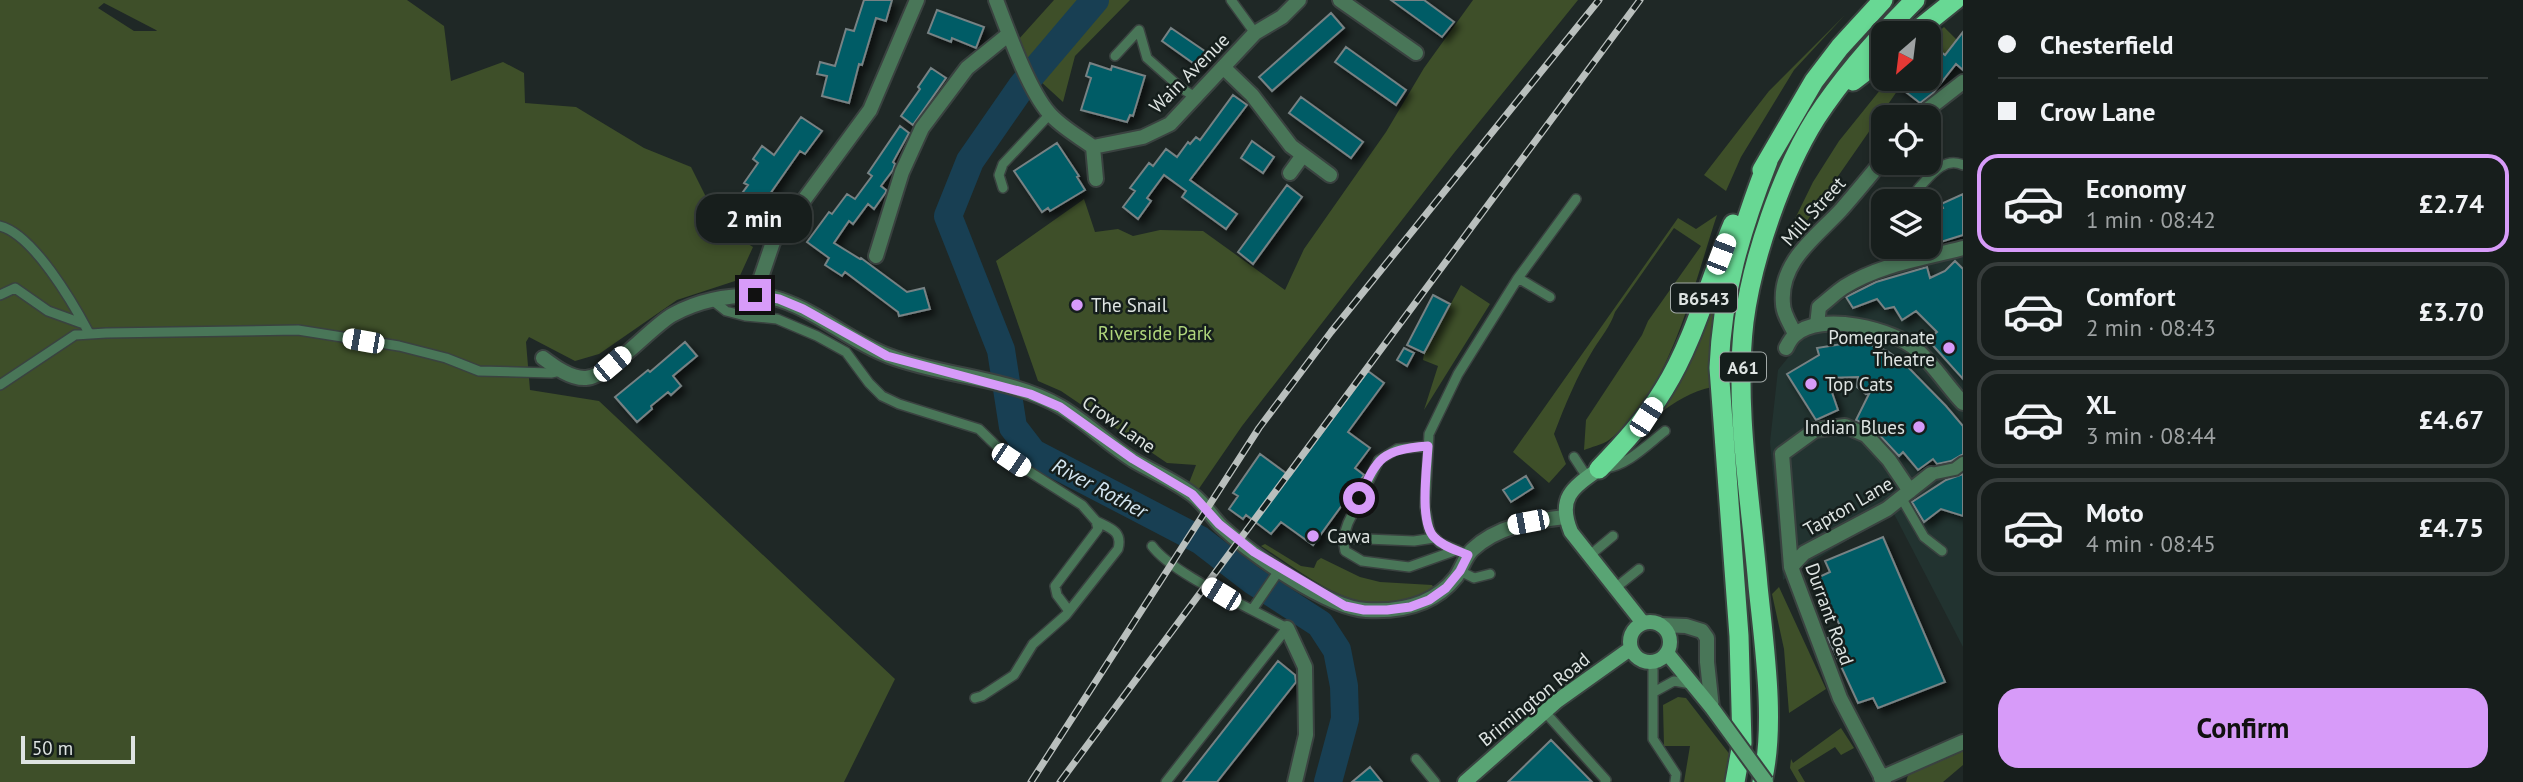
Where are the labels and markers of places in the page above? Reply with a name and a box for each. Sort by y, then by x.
place label: The Snail [1091,293,1168,317]
marker: The Snail [1069,297,1085,313]
place label: Pomegranate Theatre [1828,325,1935,371]
marker: Pomegranate Theatre [1941,340,1957,356]
place label: Top Cats [1825,372,1893,396]
marker: Top Cats [1803,376,1819,392]
place label: Indian Blues [1804,415,1905,439]
marker: Indian Blues [1911,419,1927,435]
place label: Cawa [1327,524,1370,548]
marker: Cawa [1305,528,1321,544]

